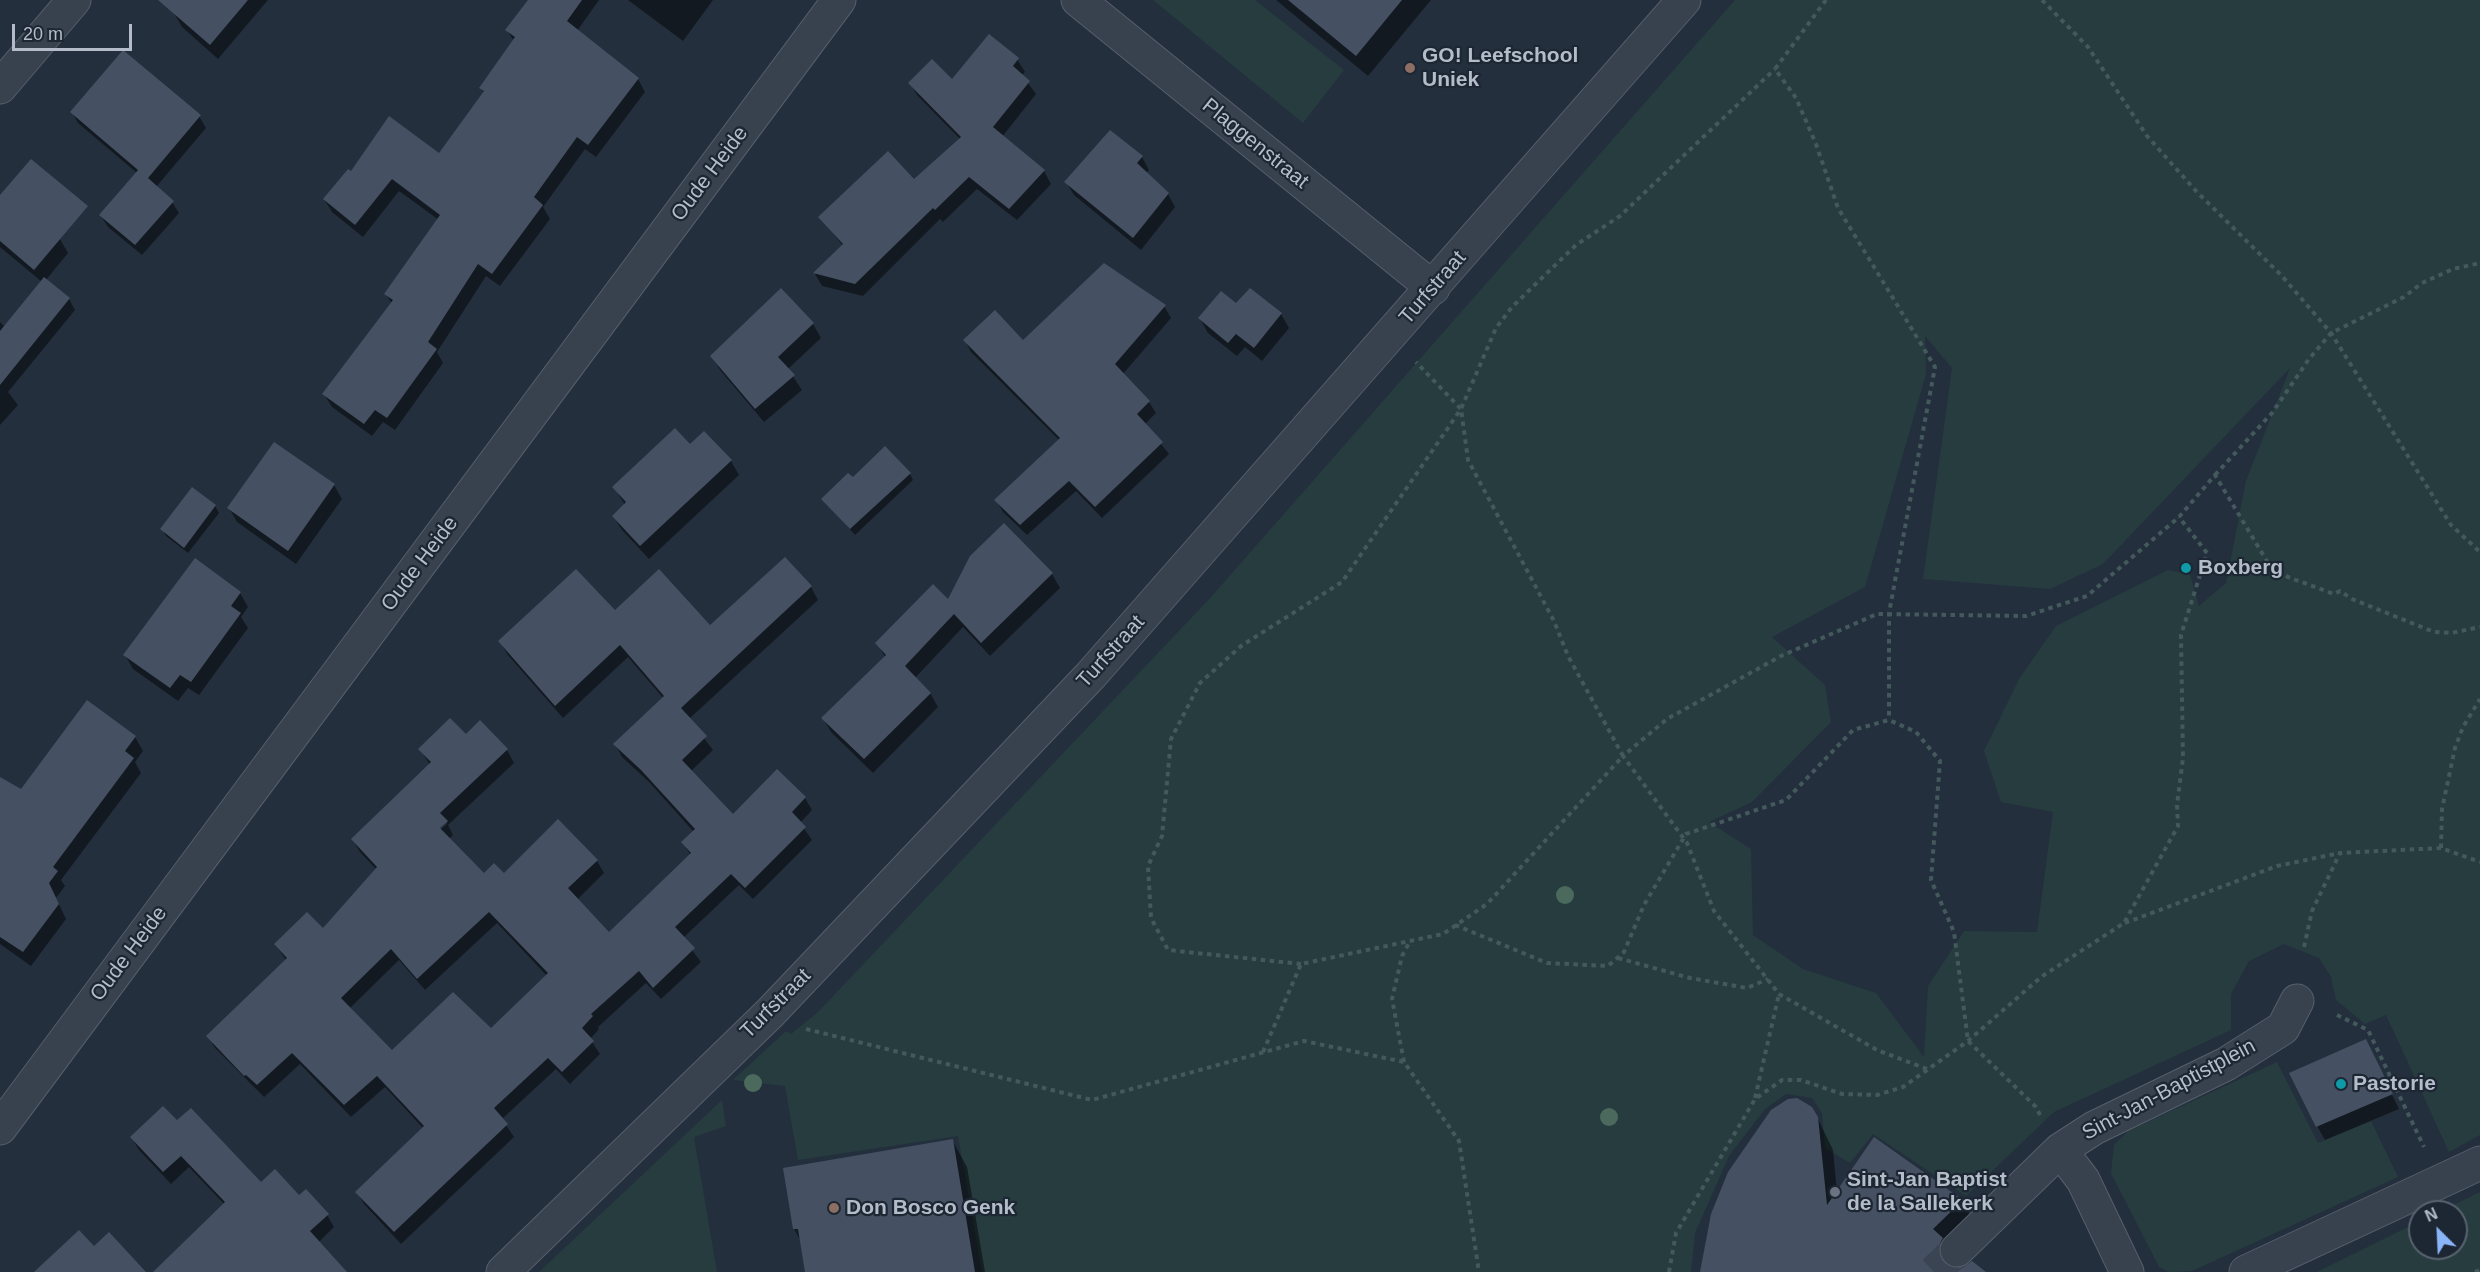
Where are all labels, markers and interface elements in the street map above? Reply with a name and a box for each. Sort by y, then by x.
scale bar [15,12,135,50]
text: 20 m [23,24,63,44]
place label: GO! Leefschool Uniek [1422,43,1578,93]
marker: GO! Leefschool Uniek [1403,61,1417,75]
street label: Plaggenstraat [1197,93,1313,195]
street label: Oude Heide [666,122,754,226]
street label: Turfstraat [1394,246,1472,330]
street label: Oude Heide [376,512,464,616]
place label: Boxberg [2198,555,2283,581]
marker: Boxberg [2179,561,2193,575]
street label: Turfstraat [1072,610,1150,694]
street label: Oude Heide [85,902,173,1006]
street label: Turfstraat [736,964,816,1044]
street label: Sint-Jan-Baptistplein [2078,1034,2260,1146]
place label: Pastorie [2353,1071,2436,1097]
marker: Pastorie [2334,1077,2348,1091]
place label: Sint-Jan Baptist de la Sallekerk [1847,1167,2007,1217]
marker: Sint-Jan Baptist de la Sallekerk [1828,1185,1842,1199]
place label: Don Bosco Genk [846,1195,1015,1221]
north arrow [2408,1200,2468,1260]
marker: Don Bosco Genk [827,1201,841,1215]
text: N [2423,1205,2440,1225]

